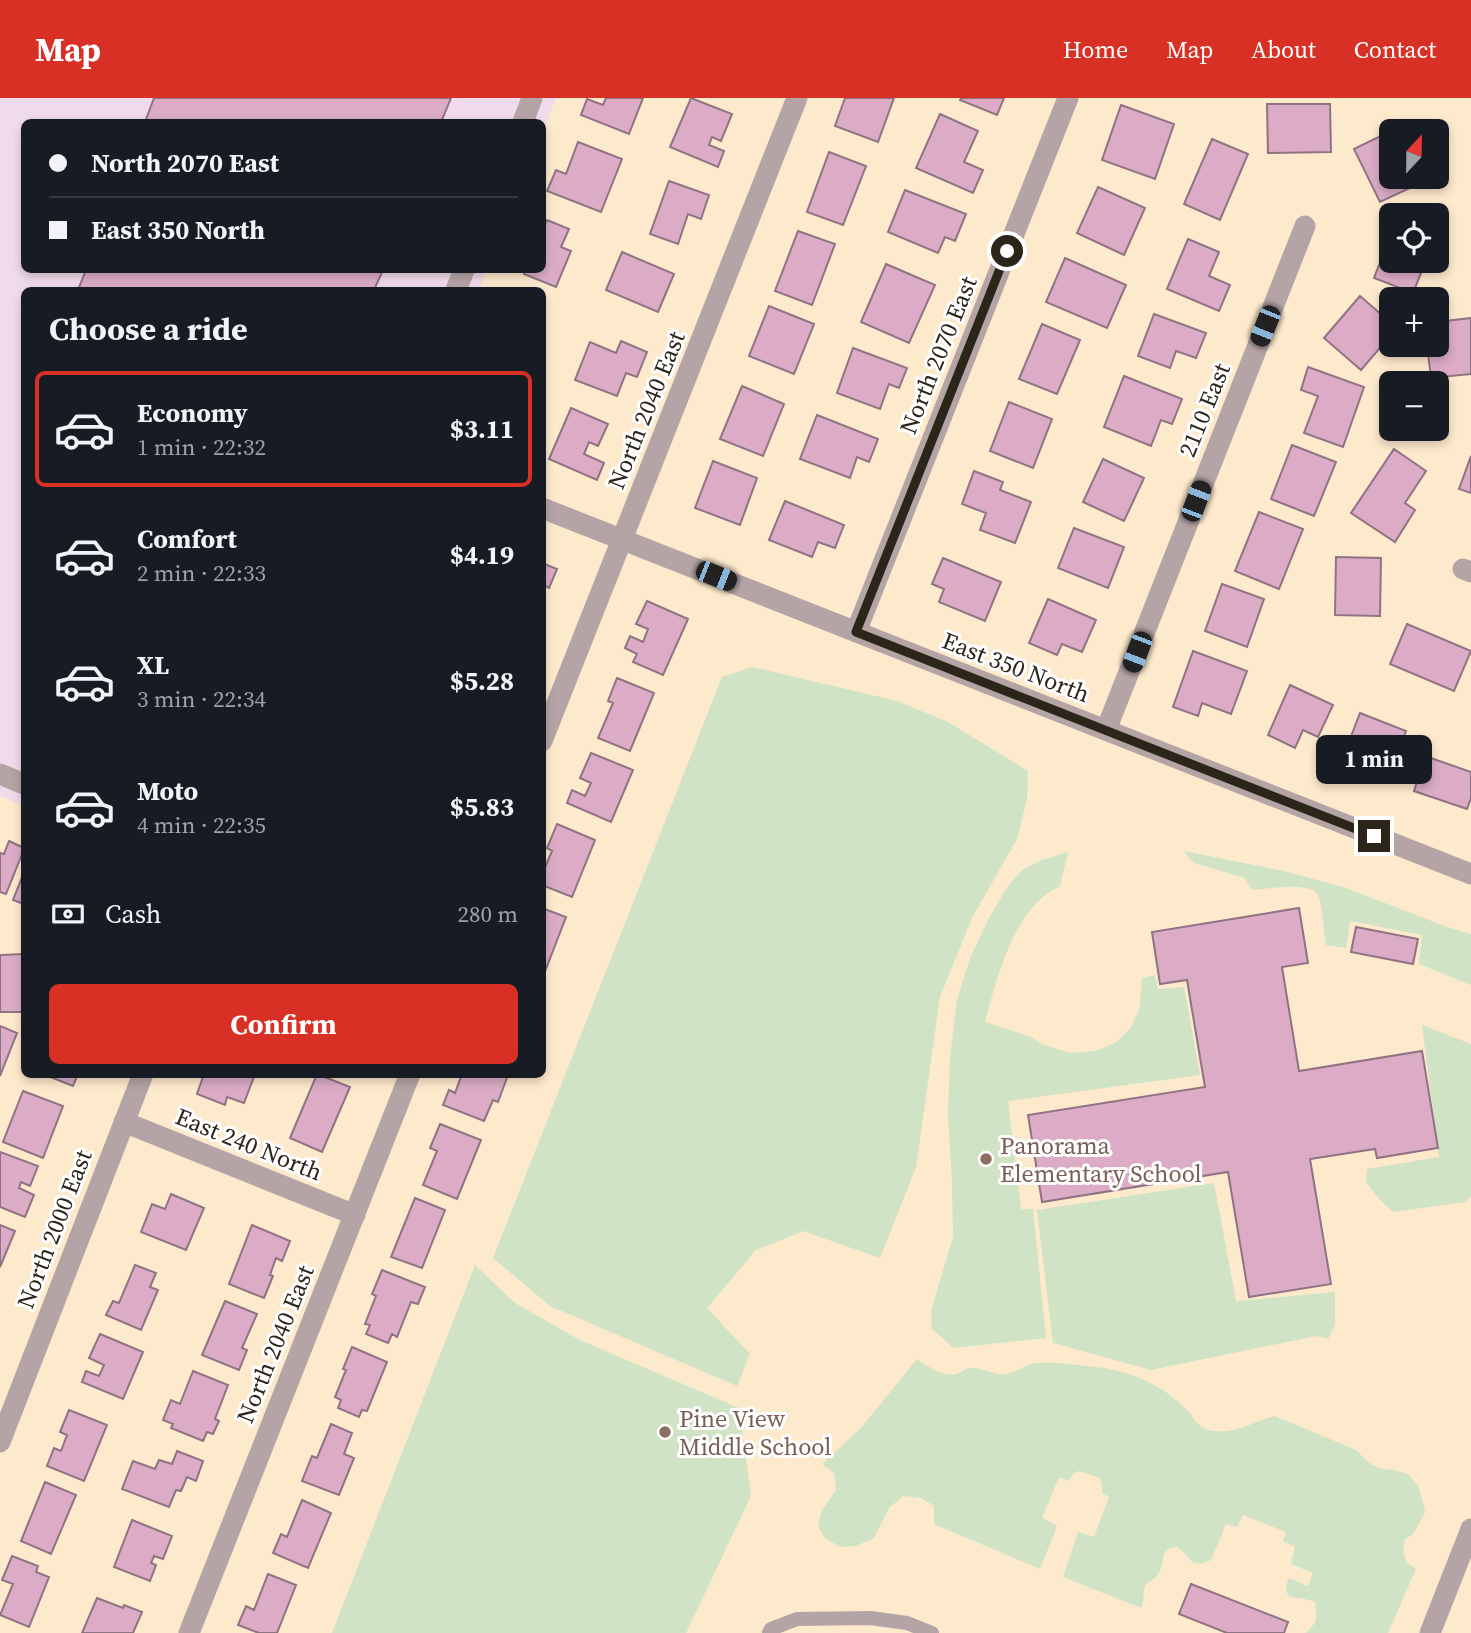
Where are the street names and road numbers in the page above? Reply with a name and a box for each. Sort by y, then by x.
street label: North 2070 East [891,271,985,439]
street label: North 2040 East [599,326,693,494]
street label: 2110 East [1170,358,1238,462]
street label: East 350 North [938,624,1094,710]
street label: East 240 North [171,1100,327,1188]
street label: North 2000 East [9,1145,99,1313]
street label: North 2040 East [228,1260,322,1428]

